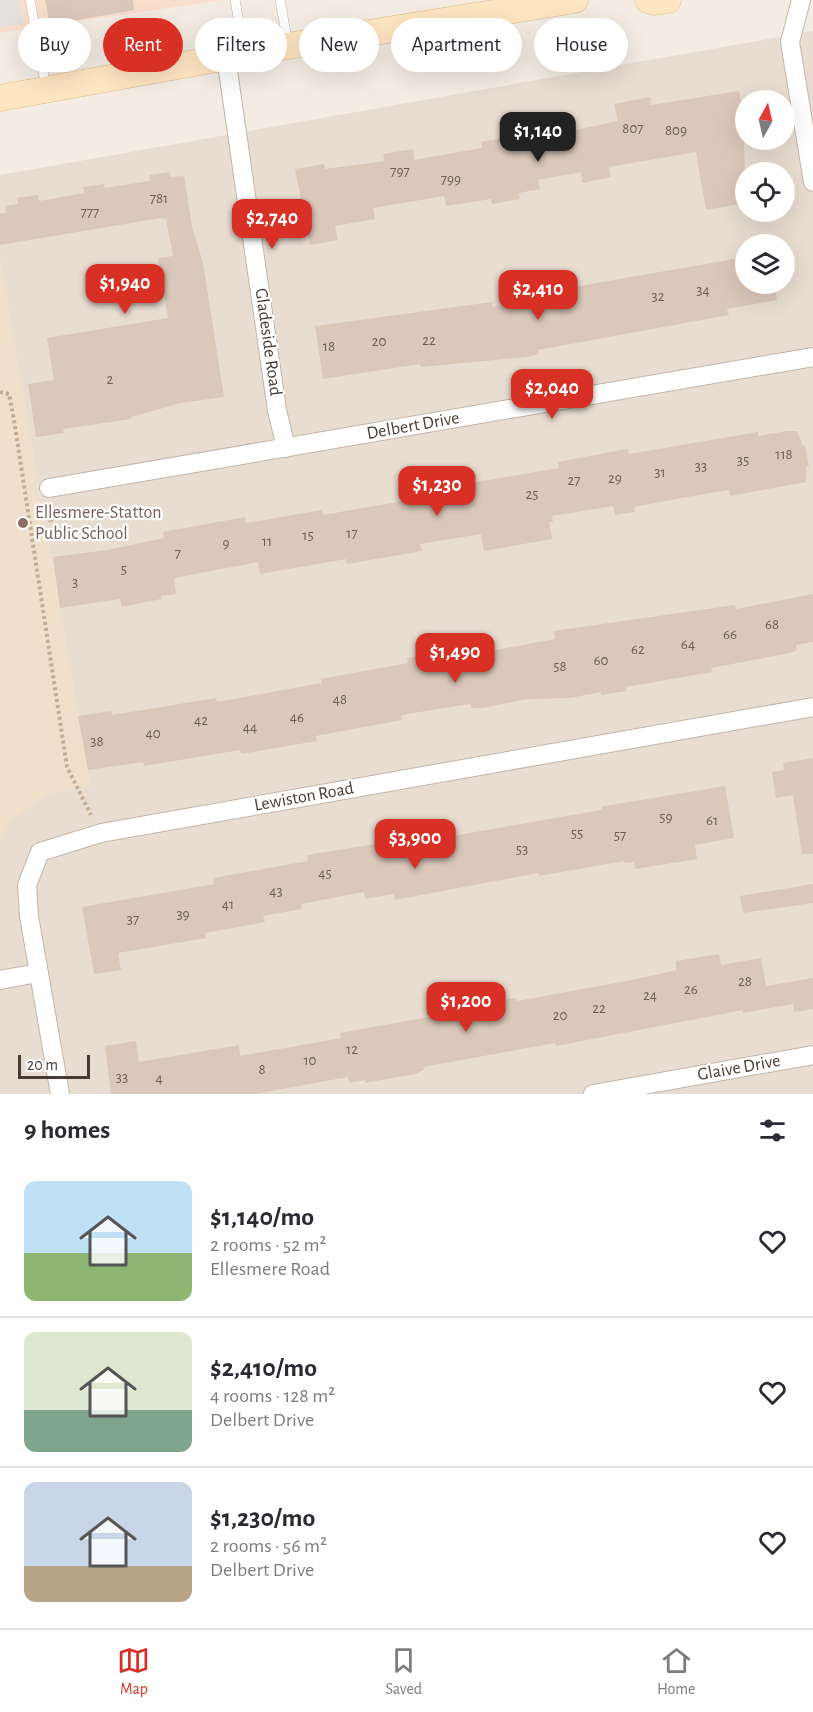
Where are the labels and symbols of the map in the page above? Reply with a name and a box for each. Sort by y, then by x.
north arrow [735,90,795,150]
pin: $1,140 [489,112,587,163]
house number: 807 [622,121,644,136]
house number: 809 [665,123,687,138]
house number: 797 [390,164,410,179]
house number: 799 [441,172,461,187]
house number: 781 [150,191,168,206]
pin: $2,740 [223,199,321,250]
house number: 777 [81,205,99,220]
pin: $1,940 [76,264,174,315]
pin: $2,410 [489,270,587,321]
house number: 34 [696,283,710,298]
street label: Gladeside Road [252,287,284,397]
house number: 32 [651,289,665,304]
house number: 22 [422,333,436,348]
house number: 20 [372,334,386,349]
house number: 18 [323,339,335,354]
pin: $2,040 [503,369,601,420]
house number: 2 [107,372,114,387]
street label: Delbert Drive [365,409,461,443]
house number: 118 [775,447,793,462]
house number: 35 [737,453,749,468]
house number: 33 [695,459,707,474]
house number: 31 [654,465,666,480]
pin: $1,230 [388,466,486,517]
house number: 29 [608,471,622,486]
house number: 27 [567,473,581,488]
house number: 25 [525,487,539,502]
place label: Ellesmere-Statton Public School [35,504,162,543]
marker: Ellesmere-Statton Public School [16,516,30,530]
house number: 17 [346,526,358,541]
house number: 15 [302,528,314,543]
house number: 11 [262,534,272,549]
house number: 9 [222,536,230,551]
house number: 7 [175,546,181,561]
house number: 5 [121,562,127,577]
house number: 3 [72,575,78,590]
house number: 68 [765,617,779,632]
house number: 66 [723,627,737,642]
pin: $1,490 [406,633,504,684]
house number: 64 [681,637,695,652]
house number: 62 [631,642,645,657]
house number: 60 [594,653,609,668]
house number: 58 [553,659,567,674]
house number: 48 [333,692,347,707]
house number: 46 [290,710,304,725]
house number: 42 [194,713,208,728]
house number: 44 [243,720,257,735]
house number: 40 [145,726,161,741]
house number: 38 [90,734,104,749]
street label: Lewiston Road [253,779,355,815]
house number: 59 [659,810,673,825]
house number: 61 [706,813,718,828]
pin: $3,900 [366,819,464,870]
house number: 55 [571,826,583,841]
house number: 57 [614,828,626,843]
house number: 53 [516,842,528,857]
house number: 45 [318,866,332,881]
house number: 43 [269,884,283,899]
house number: 41 [222,897,234,912]
house number: 39 [176,907,190,922]
house number: 37 [127,912,139,927]
house number: 28 [738,974,752,989]
pin: $1,200 [417,982,515,1033]
house number: 26 [684,982,698,997]
house number: 24 [643,988,657,1003]
house number: 22 [592,1001,606,1016]
house number: 20 [553,1008,567,1023]
house number: 12 [346,1042,358,1057]
scale bar [18,1052,90,1080]
street label: Glaive Drive [696,1052,782,1084]
house number: 10 [303,1053,317,1068]
house number: 8 [258,1062,266,1077]
house number: 33 [116,1070,128,1085]
house number: 4 [155,1071,163,1086]

